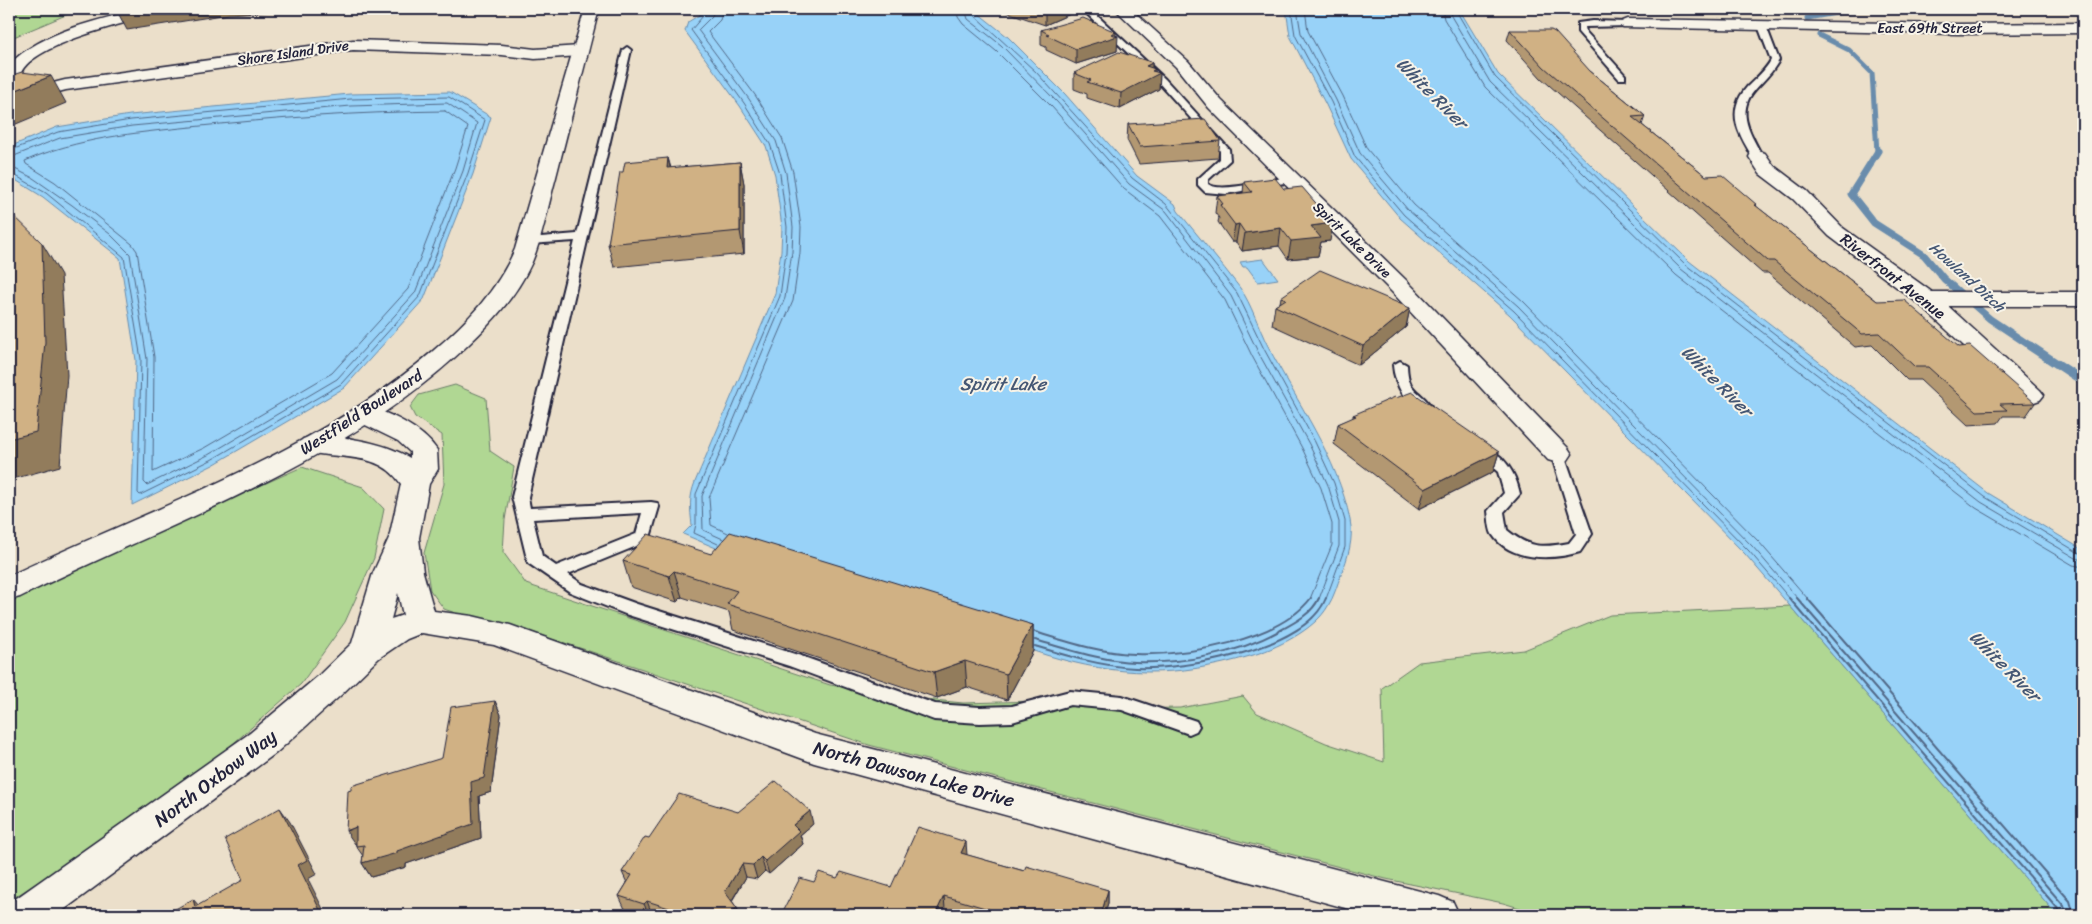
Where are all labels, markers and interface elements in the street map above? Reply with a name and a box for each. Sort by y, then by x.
street label: East 69th Street [1877,16,1983,41]
street label: Shore Island Drive [236,33,350,73]
water label: White River [1389,50,1478,139]
street label: Spirit Lake Drive [1307,196,1398,285]
street label: Riverfront Avenue [1834,225,1953,327]
water label: Howland Ditch [1923,235,2012,319]
water label: White River [1674,338,1763,427]
street label: Westfield Boulevard [294,360,430,463]
water label: Spirit Lake [960,368,1048,400]
water label: White River [1962,623,2051,712]
street label: North Oxbow Way [146,720,284,836]
street label: North Dawson Lake Drive [810,731,1019,817]

